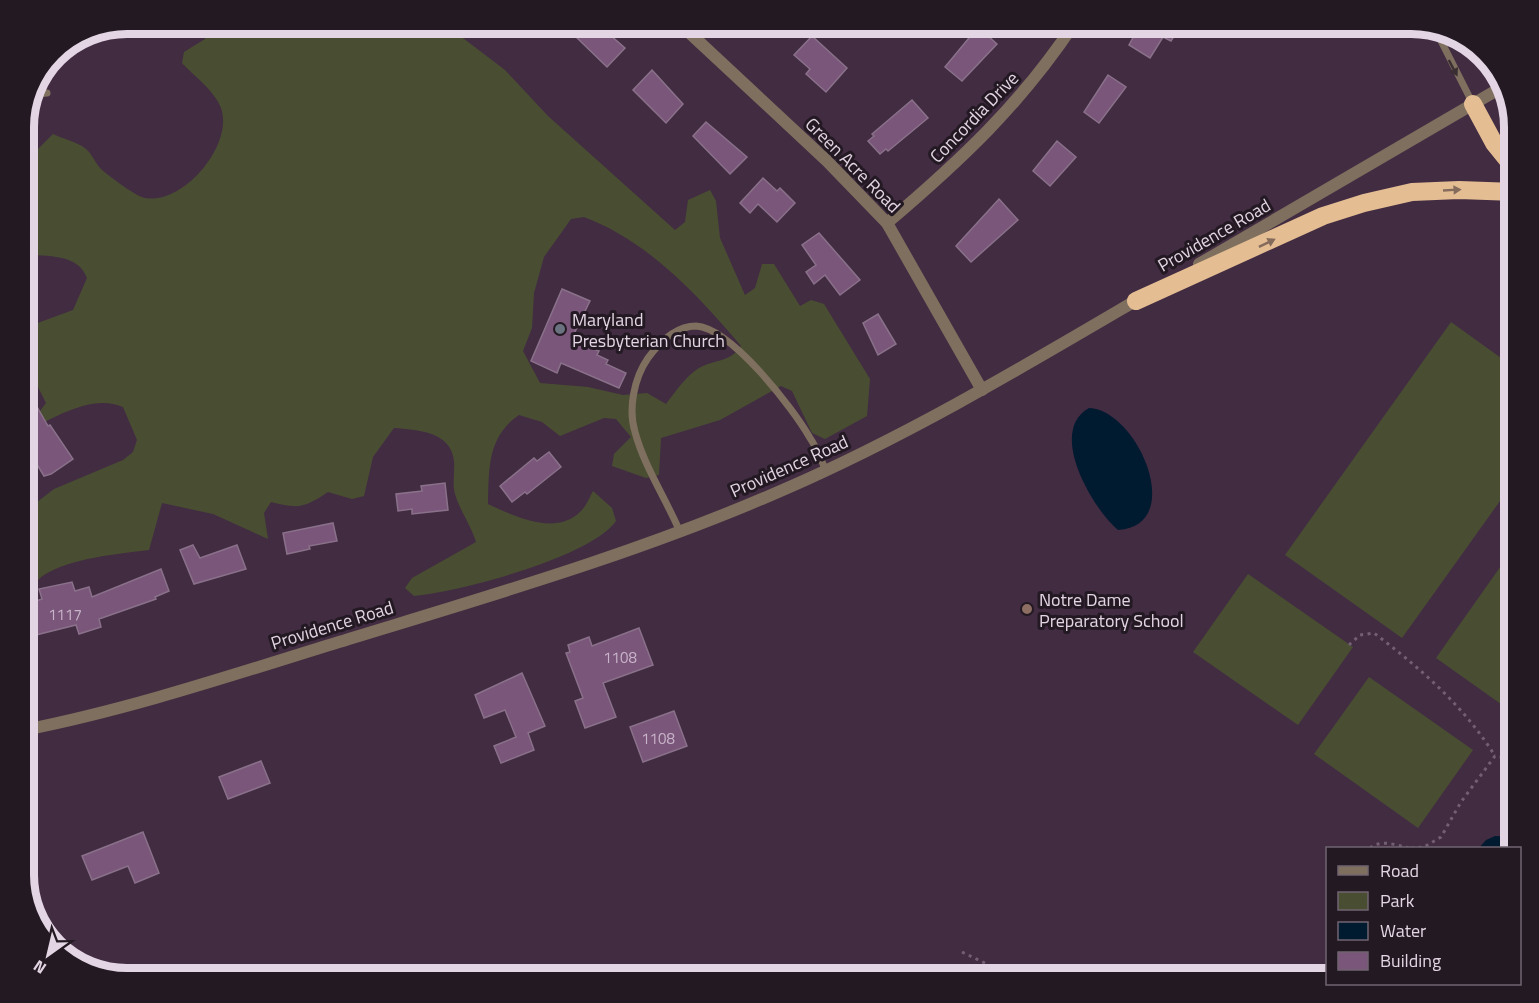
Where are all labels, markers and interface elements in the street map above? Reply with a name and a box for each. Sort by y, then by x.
one-way arrow [1448,60,1458,77]
street label: Concordia Drive [923,65,1025,169]
street label: Green Acre Road [799,111,907,219]
one-way arrow [1443,186,1462,195]
street label: Providence Road [1152,192,1276,278]
one-way arrow [1258,239,1275,248]
place label: Maryland Presbyterian Church [572,306,725,354]
marker: Maryland Presbyterian Church [553,322,567,336]
street label: Providence Road [726,428,852,504]
place label: Notre Dame Preparatory School [1039,586,1184,634]
street label: Providence Road [267,594,397,656]
marker: Notre Dame Preparatory School [1020,602,1034,616]
house number: 1117 [48,603,82,626]
house number: 1108 [603,646,637,669]
house number: 1108 [641,727,675,750]
legend [1326,847,1521,985]
text: Road [1380,857,1419,884]
text: Park [1380,887,1415,914]
text: Water [1380,917,1426,944]
north arrow [18,925,78,985]
text: Building [1380,947,1441,974]
text: N [28,954,51,980]

